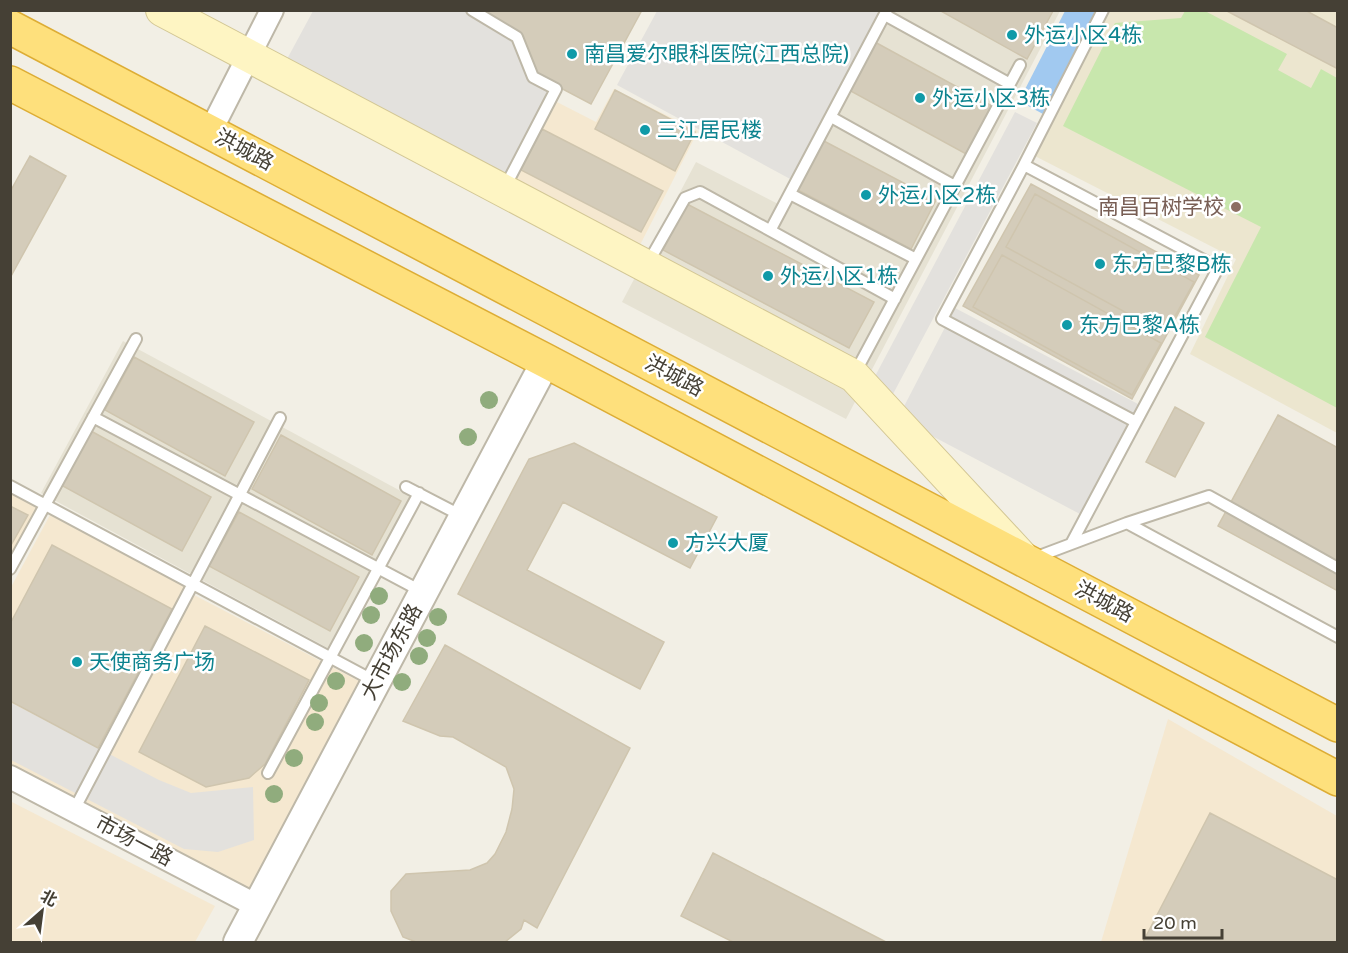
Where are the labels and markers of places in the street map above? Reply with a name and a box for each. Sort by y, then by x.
place label: 外运小区4栋 [1024,23,1142,48]
marker: 外运小区4栋 [1005,28,1019,42]
place label: 南昌爱尔眼科医院(江西总院) [584,42,849,67]
marker: 南昌爱尔眼科医院(江西总院) [565,47,579,61]
place label: 外运小区3栋 [932,86,1050,111]
marker: 外运小区3栋 [913,91,927,105]
place label: 三江居民楼 [657,118,762,143]
marker: 三江居民楼 [638,123,652,137]
place label: 外运小区2栋 [878,183,996,208]
marker: 外运小区2栋 [859,188,873,202]
place label: 南昌百树学校 [1098,195,1224,220]
marker: 南昌百树学校 [1229,200,1243,214]
place label: 东方巴黎B栋 [1112,252,1232,277]
marker: 东方巴黎B栋 [1093,257,1107,271]
place label: 外运小区1栋 [780,264,898,289]
marker: 外运小区1栋 [761,269,775,283]
place label: 东方巴黎A栋 [1079,313,1200,338]
marker: 东方巴黎A栋 [1060,318,1074,332]
place label: 方兴大厦 [685,531,769,556]
marker: 方兴大厦 [666,536,680,550]
place label: 天使商务广场 [89,650,215,675]
marker: 天使商务广场 [70,655,84,669]

